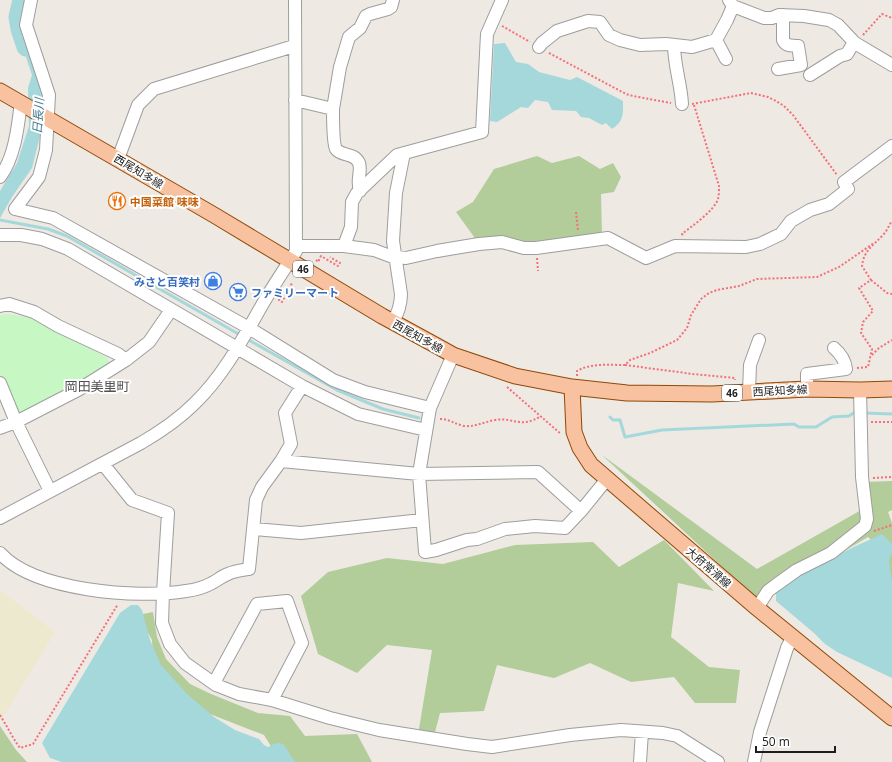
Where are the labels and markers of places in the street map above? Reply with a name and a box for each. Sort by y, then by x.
restaurant icon: 中国菜館 味味 [107,191,127,211]
place label: 中国菜館 味味 [130,194,199,209]
shop icon: みさと百笑村 [203,271,223,291]
place label: みさと百笑村 [134,274,200,289]
supermarket icon: ファミリーマート [228,282,248,302]
place label: ファミリーマート [251,285,339,300]

